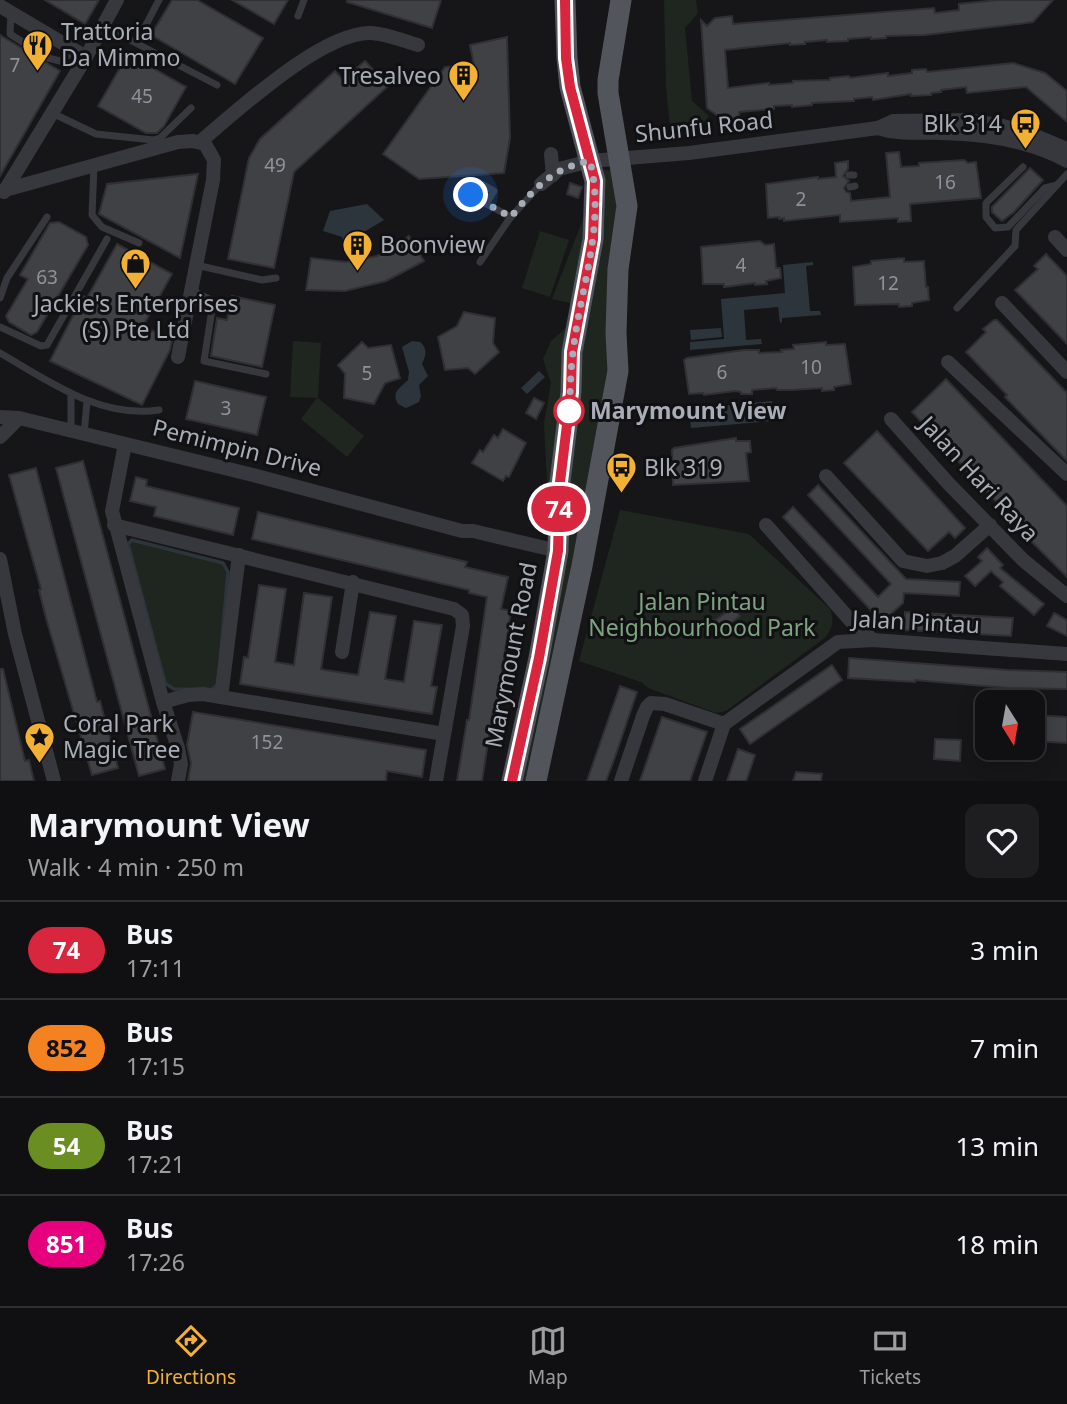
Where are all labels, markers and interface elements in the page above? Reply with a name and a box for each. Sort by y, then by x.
place label: Trattoria Da Mimmo [61,15,180,73]
restaurant icon: Trattoria Da Mimmo [21,28,55,72]
house number: 7 [10,52,20,78]
place label: Tresalveo [339,59,441,91]
building icon: Tresalveo [447,59,481,103]
house number: 45 [131,83,153,109]
street label: Shunfu Road [633,103,775,149]
place label: Blk 314 [923,107,1002,139]
bus stop icon: Blk 314 [1008,107,1042,151]
house number: 49 [264,152,286,178]
house number: 16 [934,169,956,195]
your location [453,177,488,212]
house number: 2 [796,186,806,212]
building icon: Boonview [340,228,374,272]
place label: Boonview [380,228,485,260]
shop icon: Jackie's Enterprises (S) Pte Ltd [119,246,153,290]
house number: 4 [736,252,747,278]
house number: 63 [36,264,58,290]
house number: 12 [877,270,899,296]
place label: Jackie's Enterprises (S) Pte Ltd [31,287,239,345]
house number: 10 [800,354,822,380]
house number: 6 [717,359,727,385]
house number: 5 [362,360,372,386]
place label: Marymount View [590,394,787,426]
house number: 3 [221,395,231,421]
marker: Marymount View [554,396,584,426]
street label: Jalan Hari Raya [912,407,1046,548]
street label: Pemimpin Drive [149,411,325,483]
bus stop icon: Blk 319 [604,451,638,495]
place label: Blk 319 [644,451,723,483]
line badge: 74 [528,486,590,532]
text: 74 [545,492,573,525]
street label: Marymount Road [476,559,544,750]
park label: Jalan Pintau Neighbourhood Park [588,585,816,643]
street label: Jalan Pintau [849,602,981,640]
north arrow [975,690,1045,760]
map controls [975,690,1045,760]
place label: Coral Park Magic Tree [63,707,180,765]
place icon: Coral Park Magic Tree [23,720,57,764]
house number: 152 [251,729,283,755]
text: Marymount View [28,802,310,847]
button: heart [965,804,1039,878]
text: Walk · 4 min · 250 m [28,851,244,883]
text: Bus [126,916,173,952]
text: 3 min [970,932,1039,968]
text: 74 [53,933,80,966]
text: 17:11 [126,952,185,984]
text: Bus [126,1014,173,1050]
text: 7 min [970,1030,1039,1066]
text: 852 [46,1031,87,1064]
text: 17:15 [126,1050,185,1082]
text: Bus [126,1112,173,1148]
text: 13 min [955,1128,1039,1164]
text: 54 [53,1129,80,1162]
text: 17:21 [126,1148,185,1180]
text: Bus [126,1210,173,1246]
text: 18 min [955,1226,1039,1262]
text: 851 [46,1227,87,1260]
text: 17:26 [126,1246,185,1278]
tab: Directions [146,1322,236,1390]
tab: Map [528,1322,568,1390]
tab: Tickets [860,1322,921,1390]

